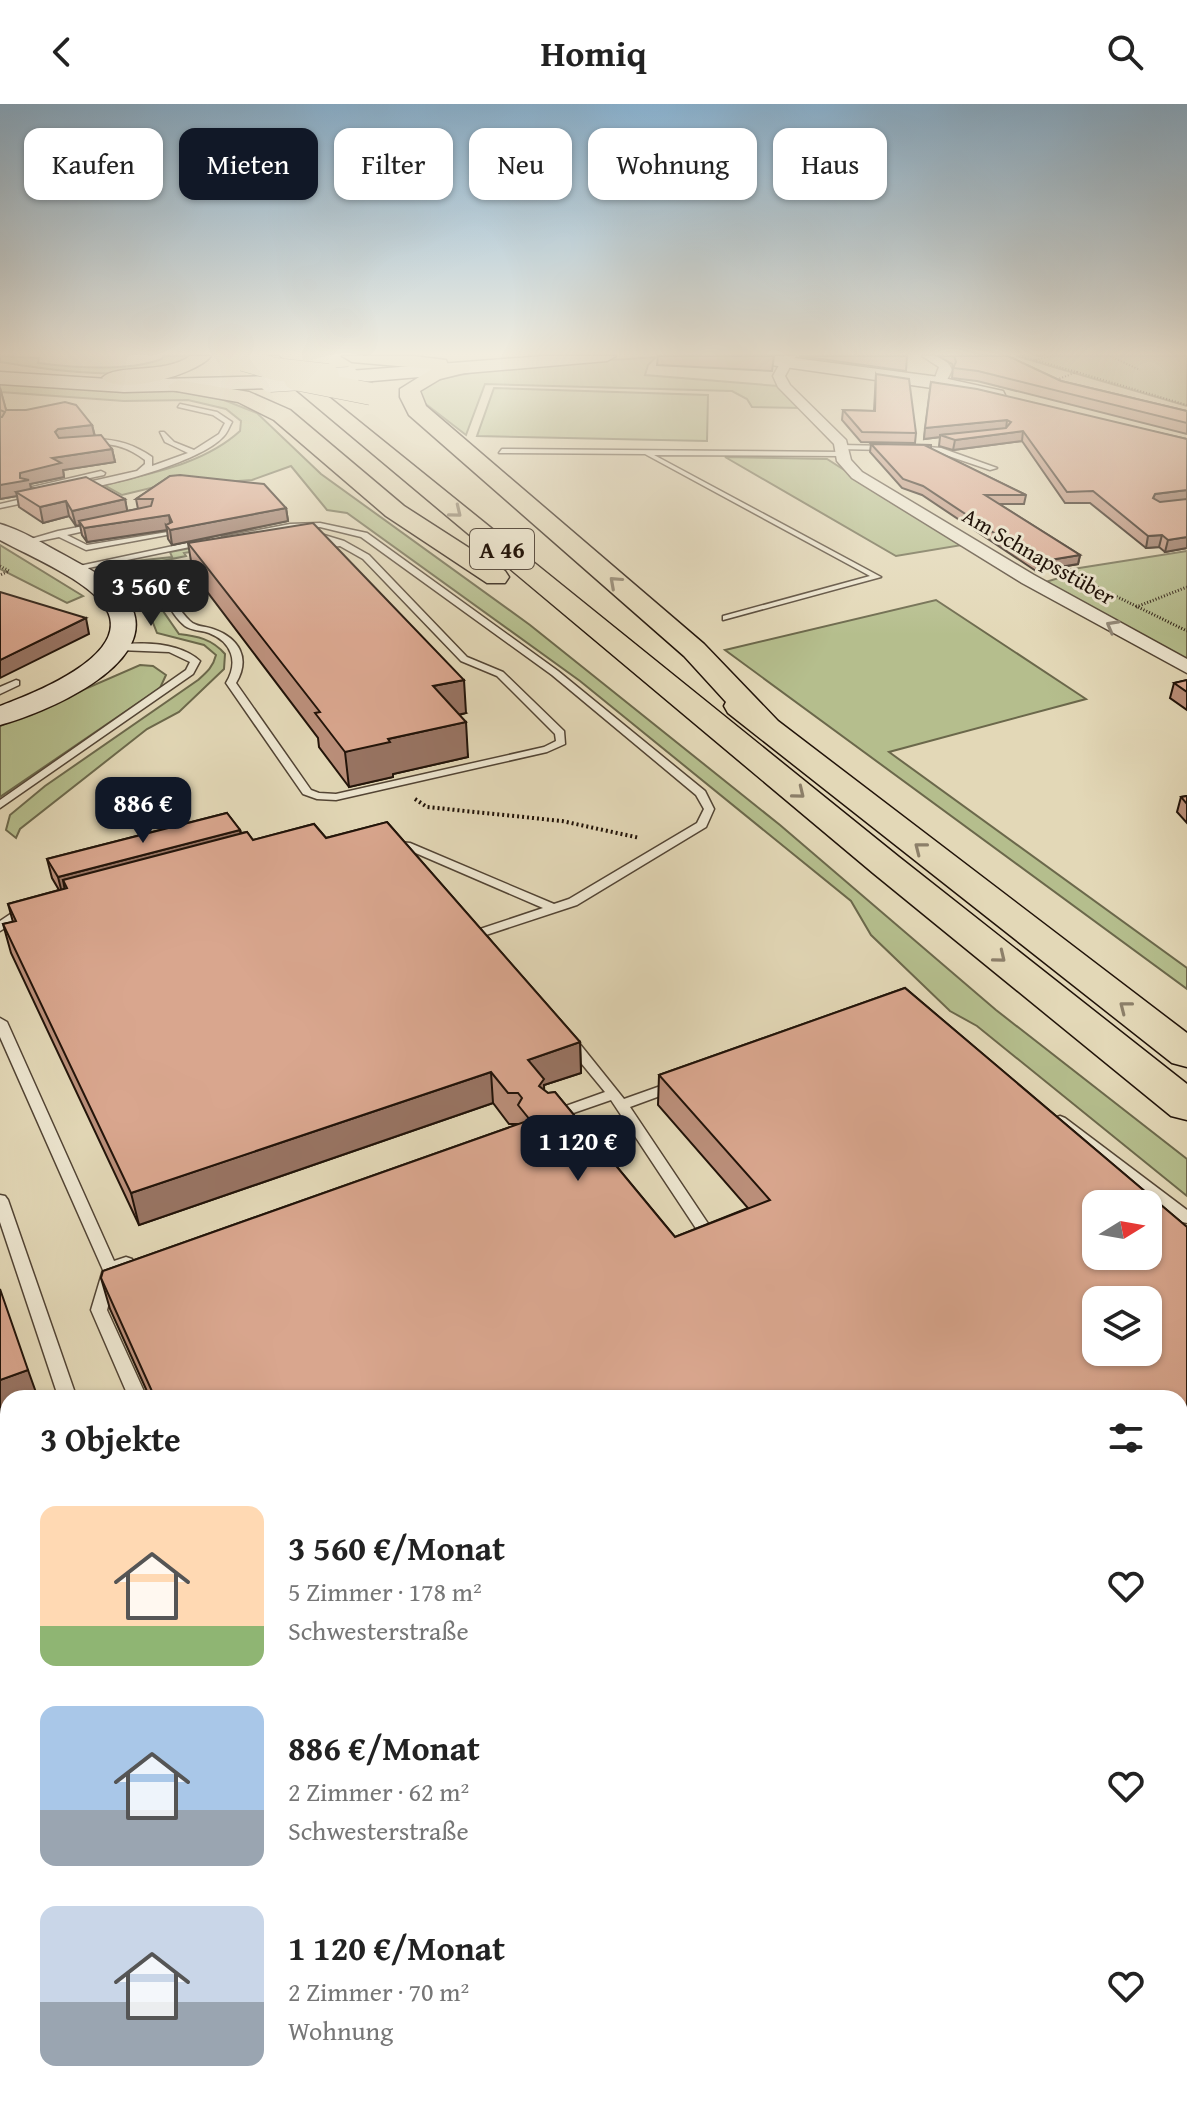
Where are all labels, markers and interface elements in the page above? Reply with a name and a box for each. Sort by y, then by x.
text: Homiq [540,26,647,79]
icon: back [40,30,84,74]
icon: search [1103,30,1147,74]
chip: Kaufen [24,128,163,200]
chip: Mieten [179,128,318,200]
chip: Filter [334,128,453,200]
chip: Neu [469,128,572,200]
chip: Wohnung [588,128,757,200]
chip: Haus [773,128,887,200]
street label: Am Schnapsstüber [957,499,1121,613]
one-way arrow [447,502,462,516]
road number: A 46 [470,529,534,569]
pin: 3 560 € [77,560,225,628]
text: 3 560 € [112,566,190,605]
one-way arrow [610,577,625,592]
one-way arrow [1107,620,1121,636]
pin: 886 € [87,777,199,845]
text: 886 € [113,783,173,822]
one-way arrow [789,783,804,798]
one-way arrow [914,843,929,857]
one-way arrow [991,947,1006,961]
one-way arrow [1119,1003,1134,1017]
pin: 1 120 € [504,1115,652,1183]
text: 1 120 € [539,1121,617,1160]
north arrow [1082,1190,1162,1270]
map controls [1082,1190,1162,1366]
button: layers [1082,1286,1162,1366]
text: 3 Objekte [40,1414,181,1463]
icon: filters [1104,1416,1148,1460]
text: 3 560 €/Monat [288,1523,505,1572]
icon: home [104,1538,200,1634]
icon: heart [1104,1564,1148,1608]
text: 5 Zimmer · 178 m² [288,1572,482,1611]
text: Schwesterstraße [288,1611,469,1650]
text: 886 €/Monat [288,1723,480,1772]
icon: home [104,1738,200,1834]
icon: heart [1104,1764,1148,1808]
text: 2 Zimmer · 62 m² [288,1772,469,1811]
text: Schwesterstraße [288,1811,469,1850]
text: 1 120 €/Monat [288,1923,505,1972]
icon: home [104,1938,200,2034]
icon: heart [1104,1964,1148,2008]
text: 2 Zimmer · 70 m² [288,1972,469,2011]
text: Wohnung [288,2011,393,2050]

